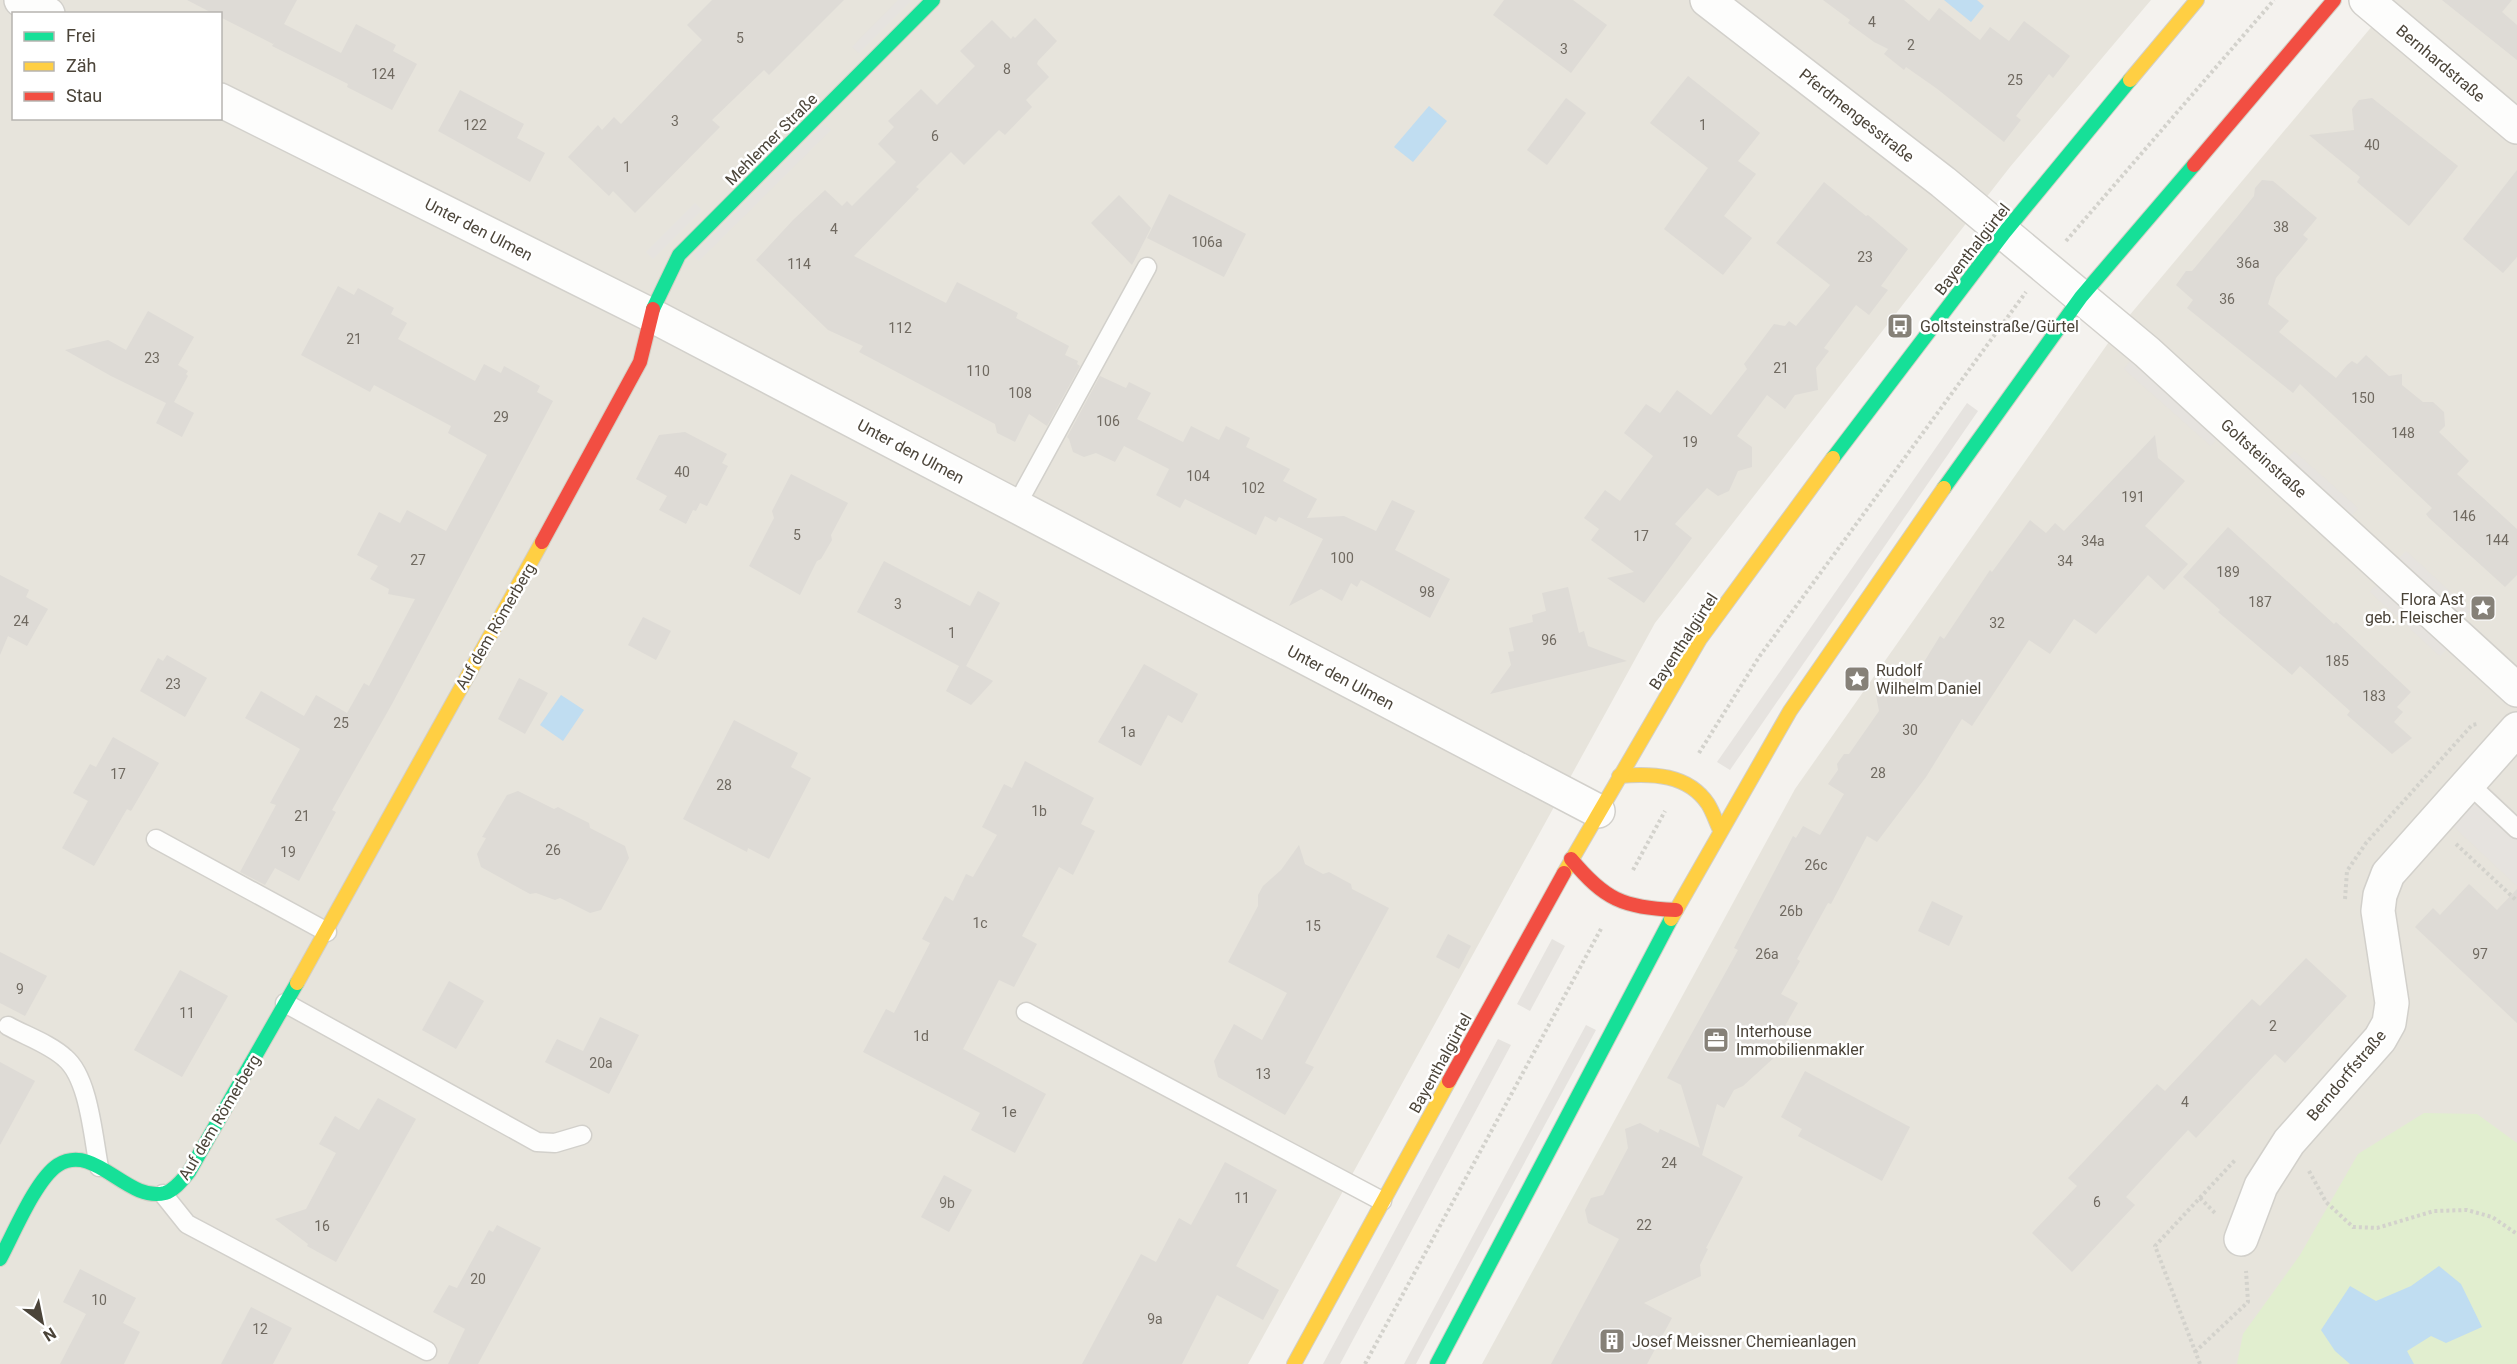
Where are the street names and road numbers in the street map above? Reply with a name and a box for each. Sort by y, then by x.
street label: Bernhardstraße [2393,21,2489,106]
street label: Pferdmengesstraße [1795,65,1918,166]
street label: Mehlemer Straße [721,89,821,189]
street label: Unter den Ulmen [422,194,536,265]
street label: Bayenthalgürtel [1931,200,2014,299]
street label: Unter den Ulmen [854,415,967,488]
street label: Goltsteinstraße [2217,415,2311,502]
street label: Auf dem Römerberg [451,560,539,693]
street label: Bayenthalgürtel [1645,589,1722,693]
street label: Unter den Ulmen [1284,641,1397,714]
street label: Bayenthalgürtel [1405,1010,1476,1116]
street label: Berndorffstraße [2303,1026,2390,1125]
street label: Auf dem Römerberg [174,1051,264,1183]

